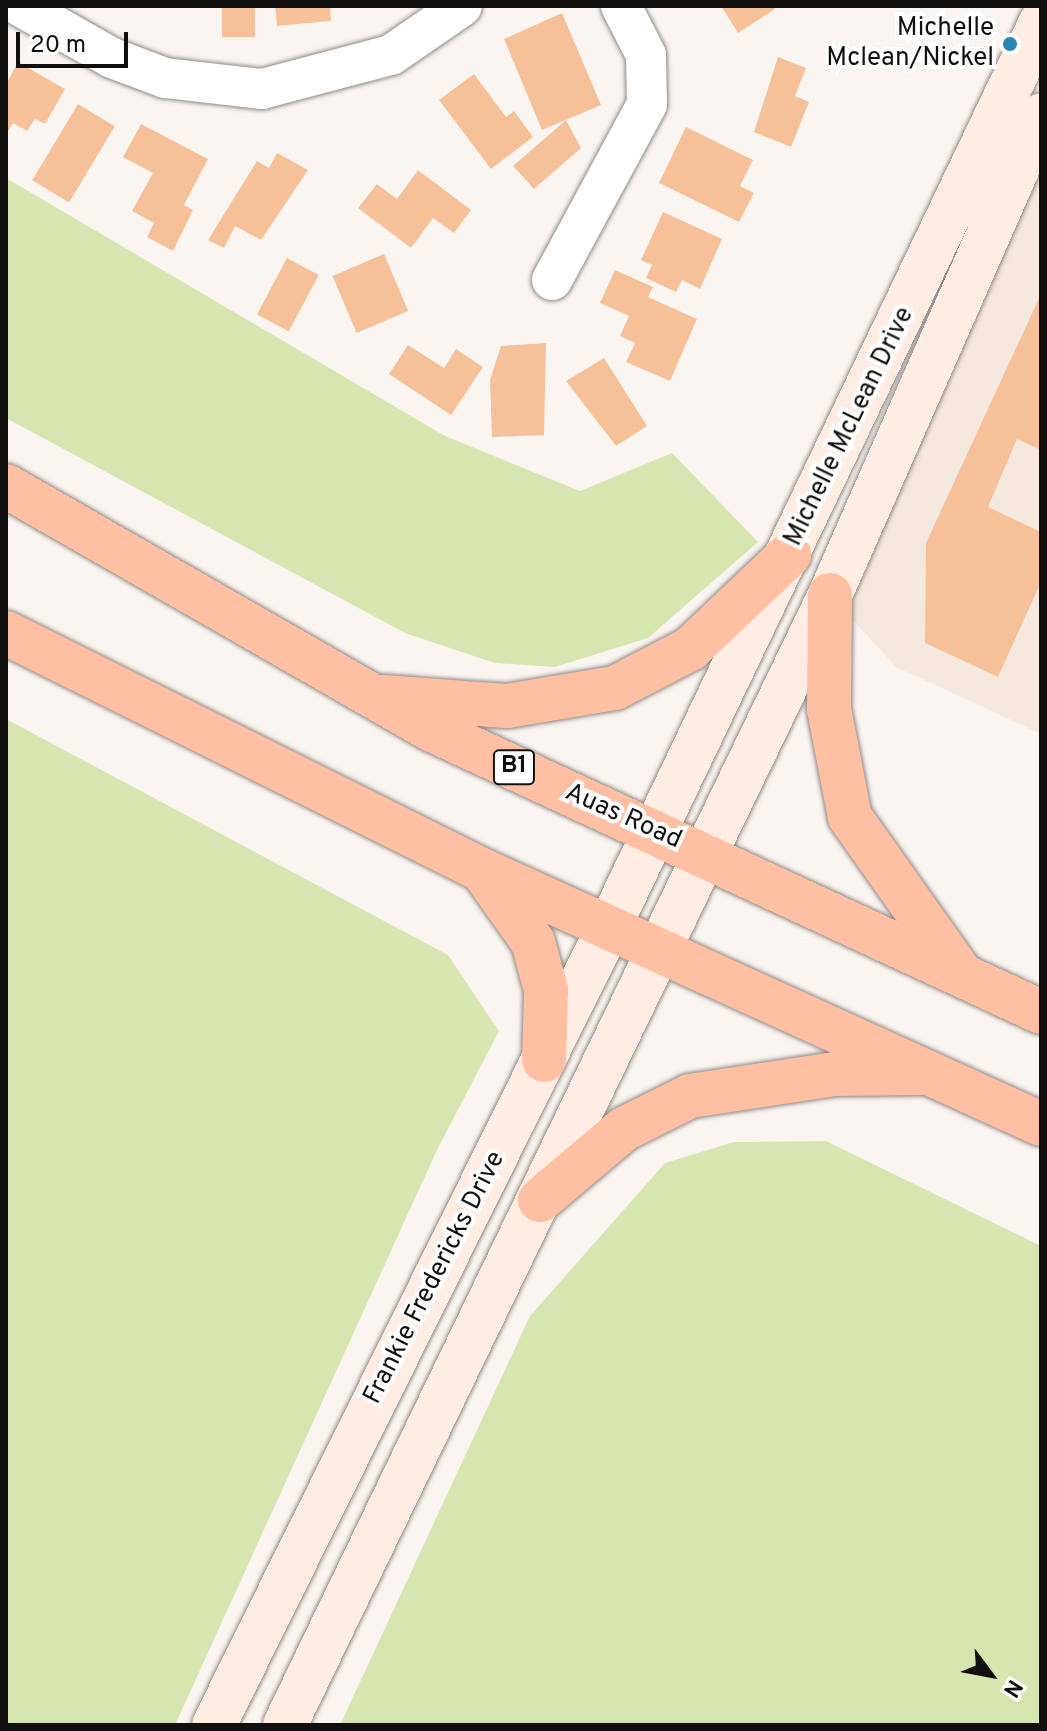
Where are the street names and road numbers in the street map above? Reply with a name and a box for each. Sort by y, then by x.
street label: Michelle McLean Drive [779,302,921,552]
road number: B1 [492,747,536,787]
street label: Auas Road [560,777,686,857]
street label: Frankie Fredericks Drive [358,1146,512,1410]

